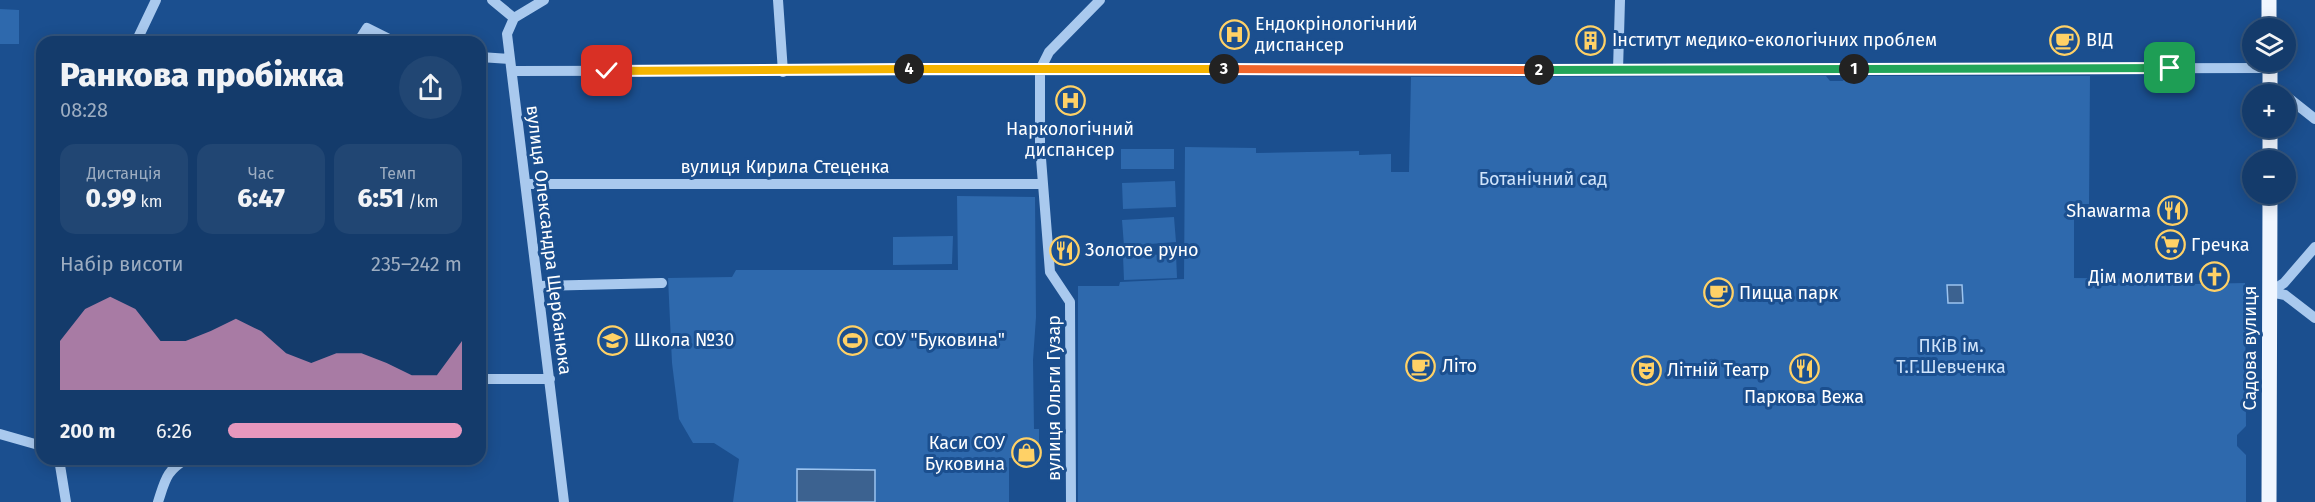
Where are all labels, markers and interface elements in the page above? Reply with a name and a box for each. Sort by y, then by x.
place label: Ендокрінологічний диспансер [1255,13,1418,56]
hospital icon: Ендокрінологічний диспансер [1218,18,1250,50]
map controls [2242,18,2296,204]
button: layers [2242,18,2296,72]
building icon: Інститут медико-екологічних проблем [1575,24,1607,56]
cafe icon: ВІД [2049,24,2081,56]
place label: Інститут медико-екологічних проблем [1612,29,1937,51]
place label: ВІД [2086,29,2113,51]
pin [2144,42,2195,93]
pin [581,45,632,96]
icon: arrive [2153,51,2186,84]
icon: check [590,54,623,87]
pin: 4 [894,54,924,84]
pin: 3 [1209,54,1239,84]
pin: 1 [1839,54,1869,84]
text: Ранкова пробіжка [60,55,344,95]
pin: 2 [1524,55,1554,85]
button: share [399,56,462,119]
text: 4 [904,59,914,78]
text: 3 [1220,59,1228,78]
text: 1 [1850,59,1858,78]
text: 2 [1535,60,1543,79]
hospital icon: Наркологічний диспансер [1054,84,1086,116]
button: + [2242,84,2296,138]
text: 08:28 [60,98,108,122]
street label: вулиця Олександра Щербанюка [522,104,576,376]
place label: Наркологічний диспансер [1006,118,1134,161]
button: − [2242,150,2296,204]
street label: вулиця Кирила Стеценка [680,156,890,178]
text: Дистанція [87,164,161,183]
text: Час [248,164,274,183]
text: Темп [380,164,416,183]
park label: Ботанічний сад [1479,168,1607,190]
text: 0.99 [86,183,136,214]
text: 6:47 [237,183,285,214]
text: 6:51 [358,183,404,214]
text: km [136,192,163,211]
text: /km [404,192,438,211]
restaurant icon: Shawarma [2156,195,2188,227]
place label: Shawarma [2066,200,2151,222]
supermarket icon: Гречка [2154,229,2186,261]
restaurant icon: Золотое руно [1048,234,1080,266]
place label: Гречка [2191,234,2249,256]
place label: Золотое руно [1085,239,1199,261]
text: Набір висоти [60,252,184,276]
text: 235–242 m [371,252,462,276]
church icon: Дім молитви [2199,261,2231,293]
place label: Дім молитви [2087,266,2194,288]
cafe icon: Пицца парк [1702,277,1734,309]
place label: Пицца парк [1739,282,1839,304]
street label: Садова вулиця [2239,286,2261,410]
street label: вулиця Ольги Гузар [1043,315,1065,481]
school or university icon: Школа №30 [597,324,629,356]
sports icon: СОУ "Буковина" [837,324,869,356]
place label: Школа №30 [634,329,734,351]
place label: СОУ "Буковина" [874,329,1005,351]
park label: ПКіВ ім. Т.Г.Шевченка [1896,335,2006,378]
cafe icon: Літо [1405,350,1437,382]
restaurant icon: Паркова Вежа [1788,352,1820,384]
theatre icon: Літній Театр [1630,354,1662,386]
place label: Літо [1442,355,1477,377]
place label: Літній Театр [1667,359,1770,381]
place label: Паркова Вежа [1744,386,1864,408]
text: 200 m [60,419,115,443]
text: 6:26 [156,419,192,443]
place label: Каси СОУ Буковина [925,432,1005,475]
shop icon: Каси СОУ Буковина [1010,437,1042,469]

